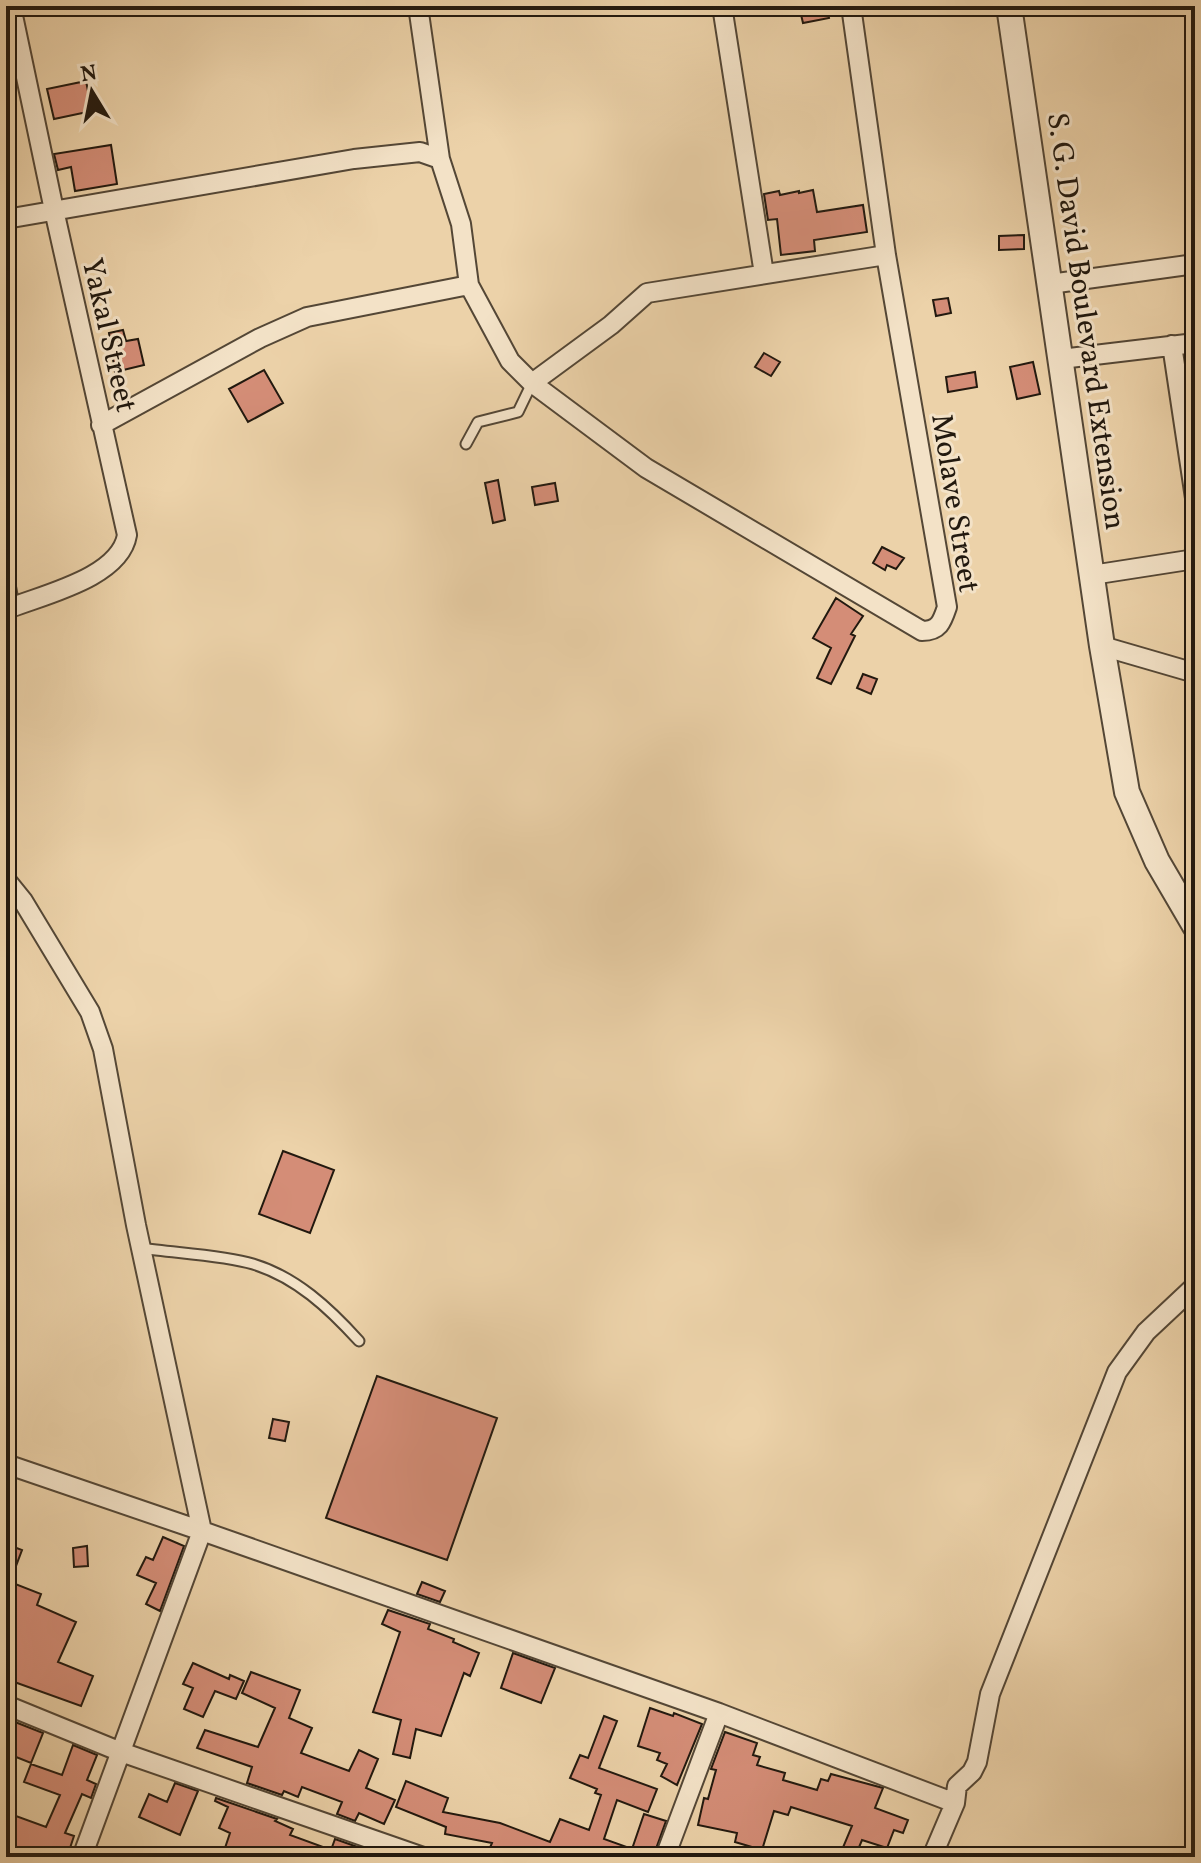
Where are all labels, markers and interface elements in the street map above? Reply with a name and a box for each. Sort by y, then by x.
north arrow [52,52,132,132]
text: N [78,58,100,91]
street label: S. G. David Boulevard Extension [1035,110,1135,533]
street label: Yakal Street [70,254,146,417]
street label: Molave Street [919,411,989,596]

